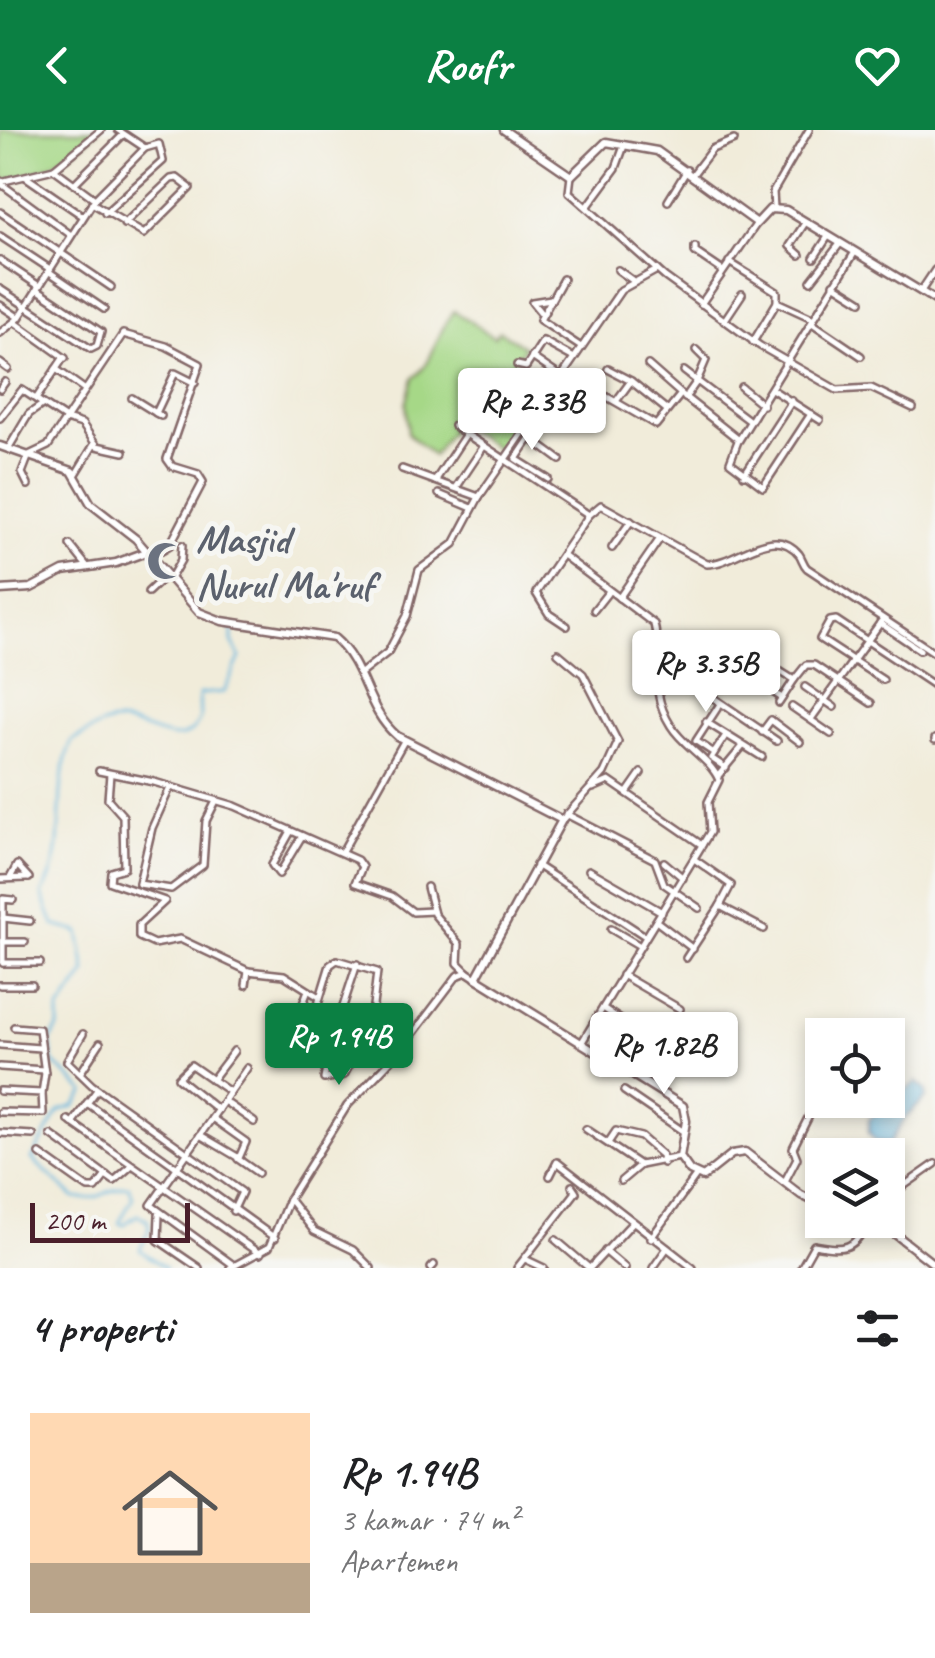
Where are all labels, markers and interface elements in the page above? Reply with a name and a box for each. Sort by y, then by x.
text: Roofr [424,37,511,94]
icon: back [30,38,85,93]
icon: heart [850,38,905,93]
pin: Rp 2.33B [429,368,635,453]
text: Rp 2.33B [480,380,584,421]
place label: Masjid Nurul Ma'ruf [196,514,382,610]
mosque icon: Masjid Nurul Ma'ruf [145,540,187,582]
pin: Rp 3.35B [603,630,809,715]
text: Rp 3.35B [654,642,758,683]
pin: Rp 1.94B [236,1003,442,1088]
pin: Rp 1.82B [561,1012,767,1097]
text: Rp 1.94B [287,1015,391,1056]
map controls [805,1018,905,1238]
button: locate [805,1018,905,1118]
text: Rp 1.82B [612,1024,716,1065]
button: layers [805,1138,905,1238]
scale bar [30,1198,190,1242]
text: 200 m [45,1203,105,1238]
icon: filters [850,1301,905,1356]
text: 4 properti [30,1302,172,1355]
text: Rp 1.94B [340,1446,476,1499]
icon: home [110,1453,230,1573]
text: 3 kamar · 74 m² [340,1499,518,1540]
text: Apartemen [340,1540,457,1581]

